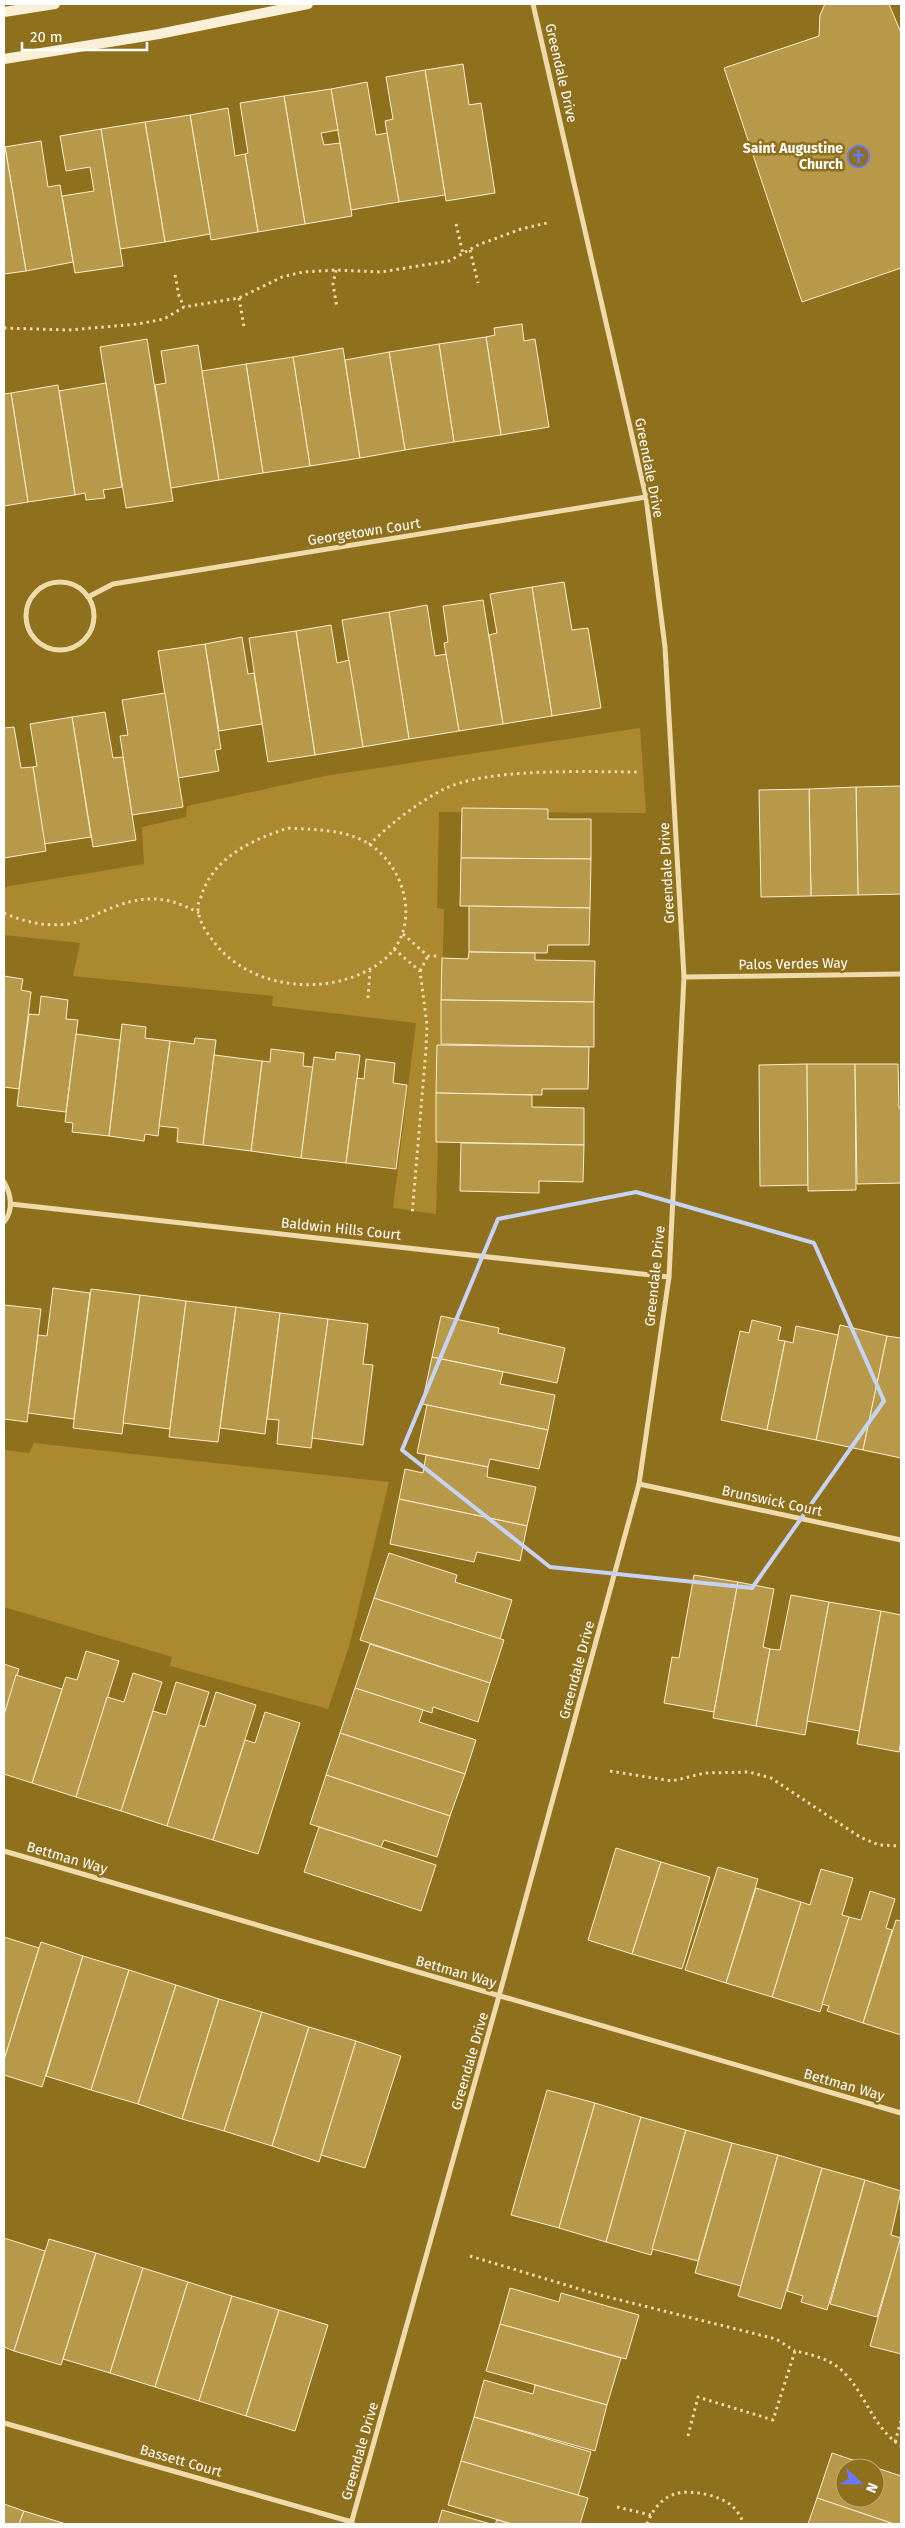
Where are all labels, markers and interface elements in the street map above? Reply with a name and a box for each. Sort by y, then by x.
scale bar [22,20,148,52]
street label: Greendale Drive [541,22,581,124]
text: 20 m [30,28,63,46]
place label: Saint Augustine Church [743,140,843,173]
church icon: Saint Augustine Church [847,144,871,168]
street label: Greendale Drive [631,417,667,519]
street label: Georgetown Court [306,515,422,549]
street label: Greendale Drive [656,822,678,924]
street label: Palos Verdes Way [738,955,848,973]
street label: Baldwin Hills Court [280,1214,403,1244]
street label: Greendale Drive [641,1225,669,1327]
street label: Brunswick Court [720,1482,825,1520]
street label: Greendale Drive [556,1619,598,1721]
street label: Bettman Way [25,1838,109,1878]
street label: Bettman Way [414,1952,498,1992]
street label: Greendale Drive [448,2010,492,2112]
street label: Bettman Way [802,2065,886,2105]
street label: Greendale Drive [338,2400,382,2502]
street label: Bassett Court [138,2441,225,2481]
north arrow [835,2458,885,2508]
text: N [862,2480,881,2495]

